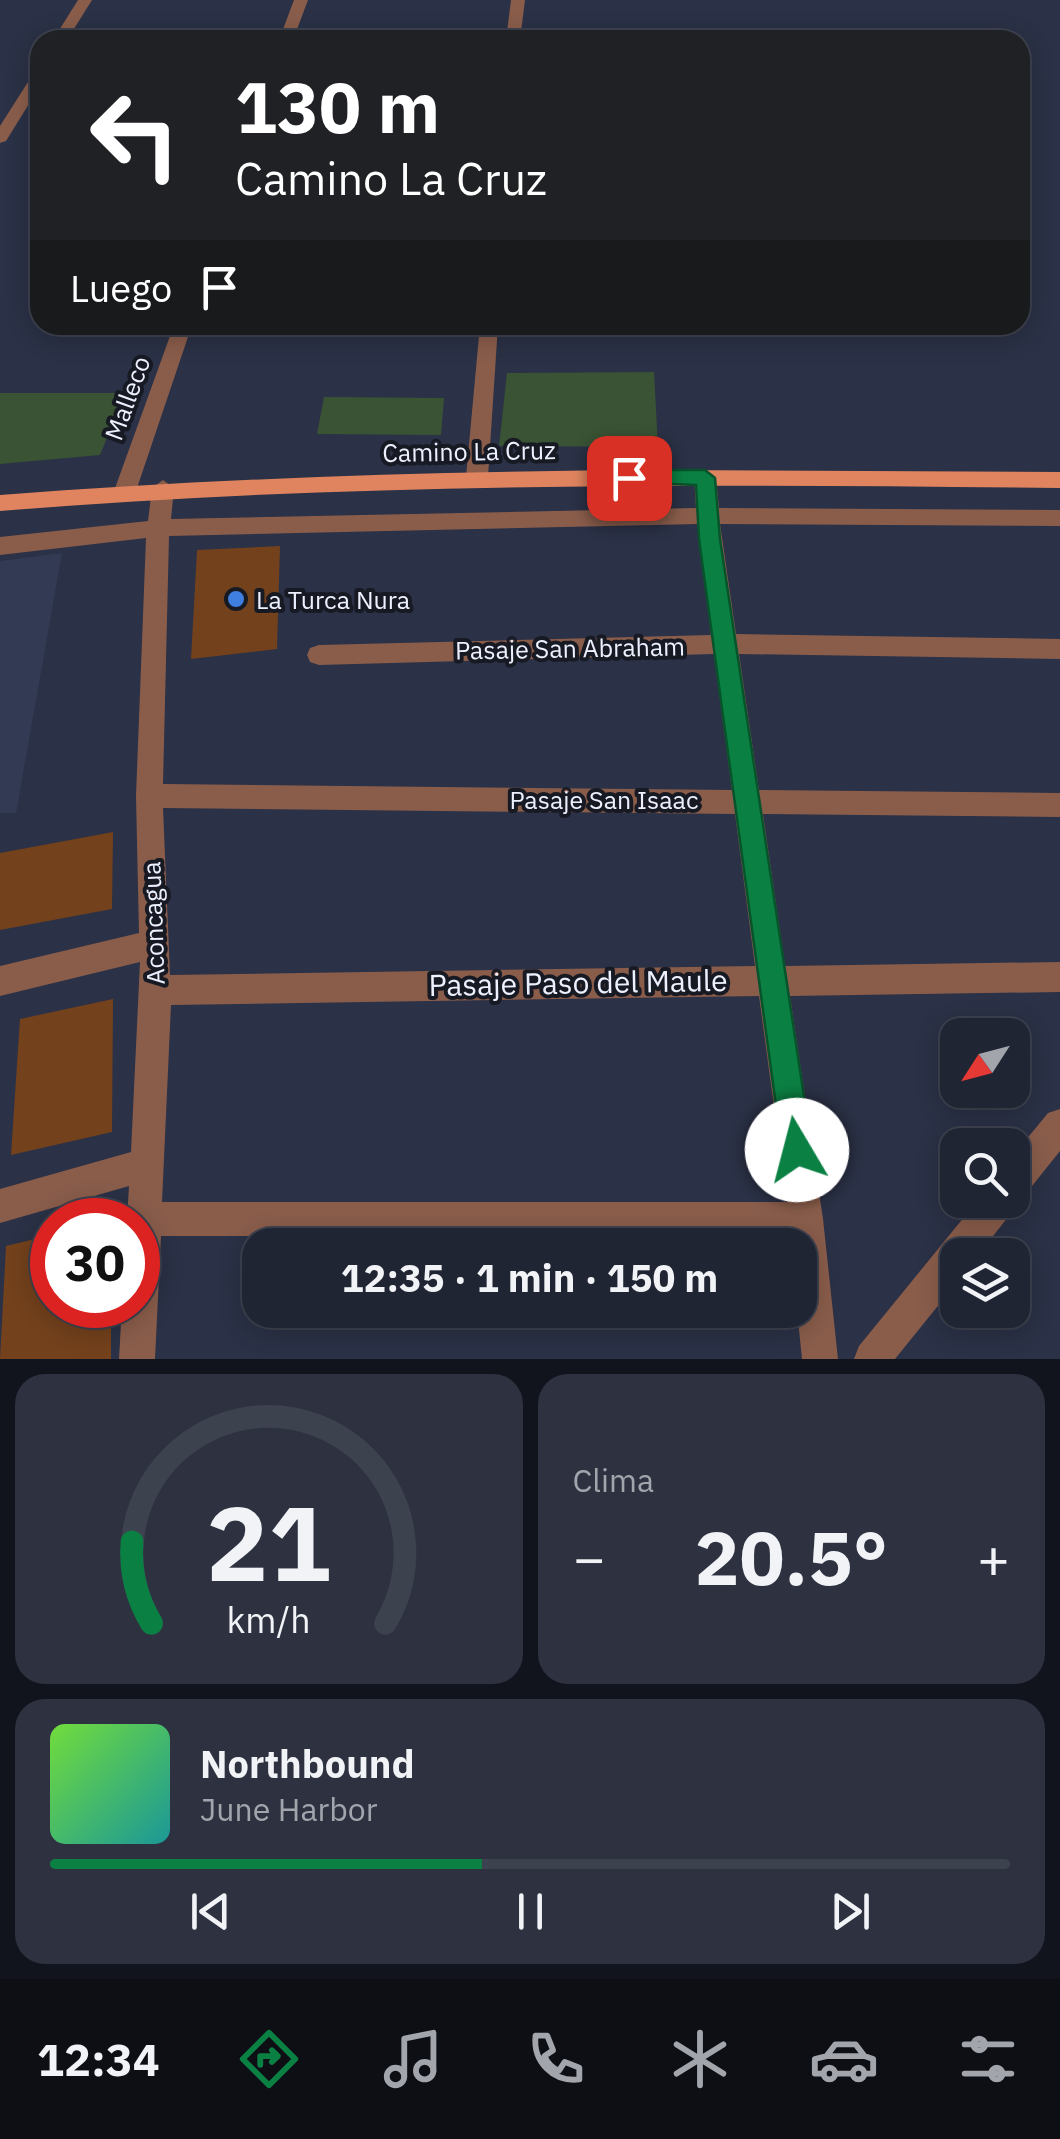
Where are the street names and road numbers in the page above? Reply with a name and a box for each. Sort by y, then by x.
street label: Malleco [97,351,157,445]
street label: Camino La Cruz [382,433,556,469]
street label: Pasaje San Abraham [455,629,685,667]
street label: Pasaje San Isaac [509,783,699,816]
street label: Aconcagua [134,861,172,985]
street label: Pasaje Paso del Maule [428,960,728,1004]

